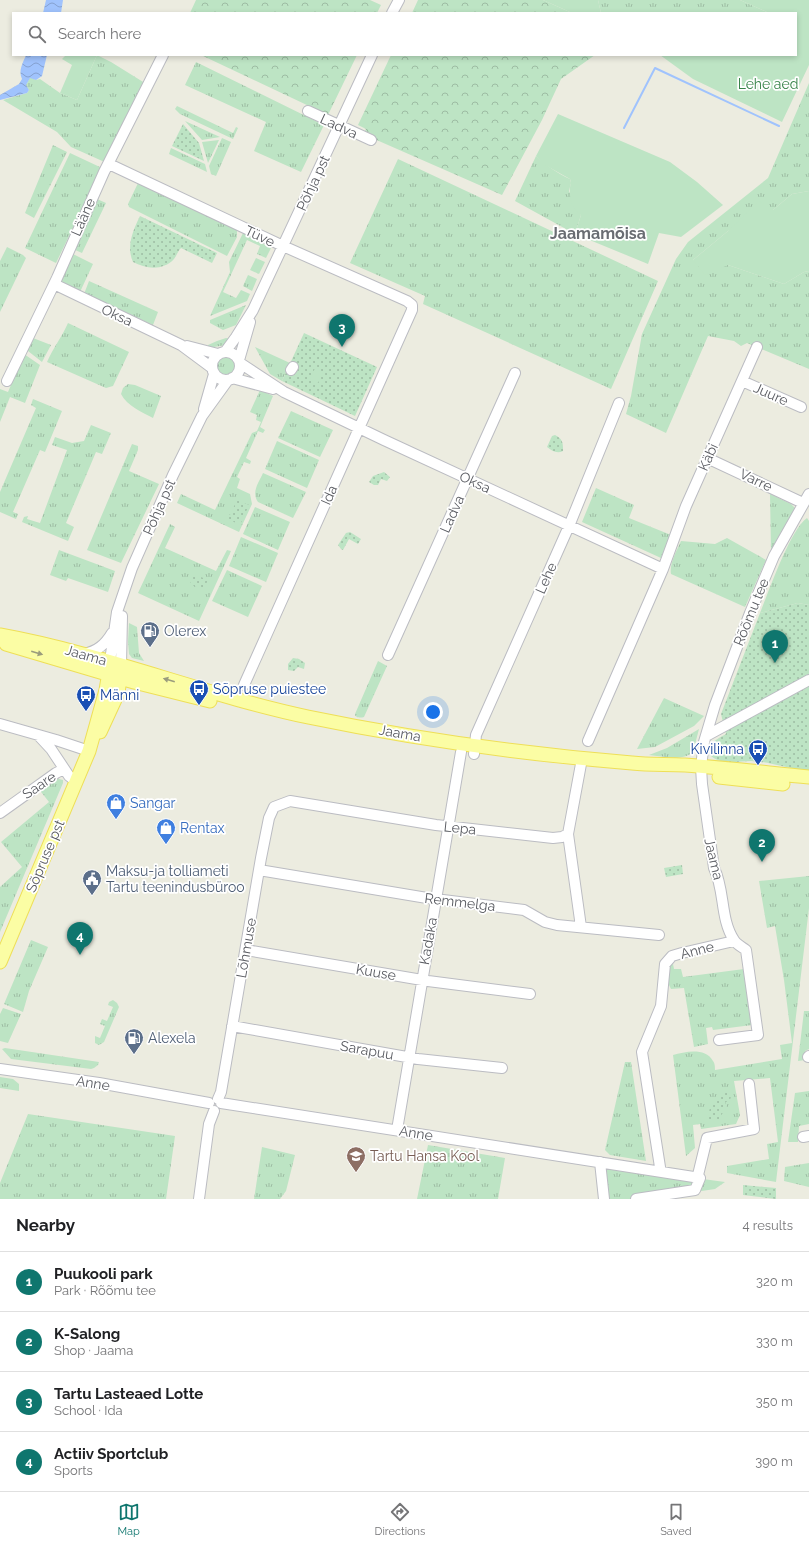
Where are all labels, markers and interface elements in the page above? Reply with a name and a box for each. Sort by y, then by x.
search box [12,12,797,56]
icon: search [26,23,48,45]
text: Search here [58,25,141,43]
park label: Lehe aed [738,76,798,92]
street label: Ladva [318,110,360,142]
street label: Põhja pst [293,152,333,213]
street label: Lääne [68,196,98,238]
street label: Tüve [243,222,277,250]
district label: Jaamamõisa [550,224,646,243]
street label: Oksa [99,301,135,329]
pin: 3 [329,314,355,347]
street label: Juure [751,379,791,409]
street label: Käbi [695,441,721,473]
street label: Varre [737,466,775,494]
street label: Oksa [457,468,493,496]
street label: Põhja pst [140,476,179,537]
street label: Ida [318,483,340,507]
street label: Ladva [437,493,467,535]
street label: Lehe [532,560,560,596]
street label: Rõõmu tee [730,576,772,648]
fuel station icon: Olerex [139,620,161,648]
place label: Olerex [164,623,206,639]
pin: 1 [762,630,788,663]
street label: Jaama [63,641,109,669]
one-way arrow [32,650,44,656]
one-way arrow [163,677,175,683]
bus stop icon: Sõpruse puiestee [188,678,210,706]
place label: Sõpruse puiestee [213,681,326,697]
bus stop icon: Männi [75,684,97,712]
place label: Männi [100,687,139,703]
your location [423,702,443,722]
street label: Jaama [378,721,422,745]
bus stop icon: Kivilinna [747,738,769,766]
place label: Kivilinna [691,741,744,757]
street label: Saare [19,768,59,802]
shop icon: Sangar [105,792,127,820]
place label: Sangar [130,795,176,811]
street label: Sõpruse pst [23,817,68,895]
shop icon: Rentax [155,817,177,845]
street label: Lepa [443,818,477,838]
place label: Rentax [180,820,225,836]
pin: 2 [749,829,775,862]
street label: Jaama [701,837,727,881]
place label: Maksu-ja tolliameti Tartu teenindusbüroo [106,863,245,895]
public building icon: Maksu-ja tolliameti Tartu teenindusbüroo [81,868,103,896]
street label: Remmelga [424,890,496,914]
street label: Kadaka [416,916,440,966]
street label: Lõhmuse [233,917,259,979]
pin: 4 [67,922,93,955]
street label: Anne [679,938,715,962]
street label: Kuuse [355,961,397,983]
fuel station icon: Alexela [123,1027,145,1055]
place label: Alexela [148,1030,196,1046]
street label: Sarapuu [339,1037,395,1063]
street label: Anne [75,1072,111,1094]
street label: Anne [398,1122,434,1144]
school or university icon: Tartu Hansa Kool [345,1145,367,1173]
place label: Tartu Hansa Kool [370,1148,479,1164]
text: Nearby [16,1215,75,1235]
text: 4 results [742,1218,793,1233]
text: Puukooli park [54,1265,153,1283]
text: 1 [26,1274,32,1289]
text: 320 m [756,1274,793,1289]
text: Park · Rõõmu tee [54,1283,156,1298]
text: K-Salong [54,1325,120,1343]
text: 2 [25,1334,33,1349]
text: 330 m [756,1334,793,1349]
text: Shop · Jaama [54,1343,133,1358]
text: Tartu Lasteaed Lotte [54,1385,203,1403]
text: 3 [25,1394,33,1409]
text: 350 m [756,1394,793,1409]
text: School · Ida [54,1403,123,1418]
text: Actiiv Sportclub [54,1445,168,1463]
text: 4 [25,1454,33,1469]
text: 390 m [755,1454,793,1469]
text: Sports [54,1463,93,1478]
tab: Map [117,1501,140,1538]
tab: Directions [375,1501,425,1538]
tab: Saved [660,1501,692,1538]

